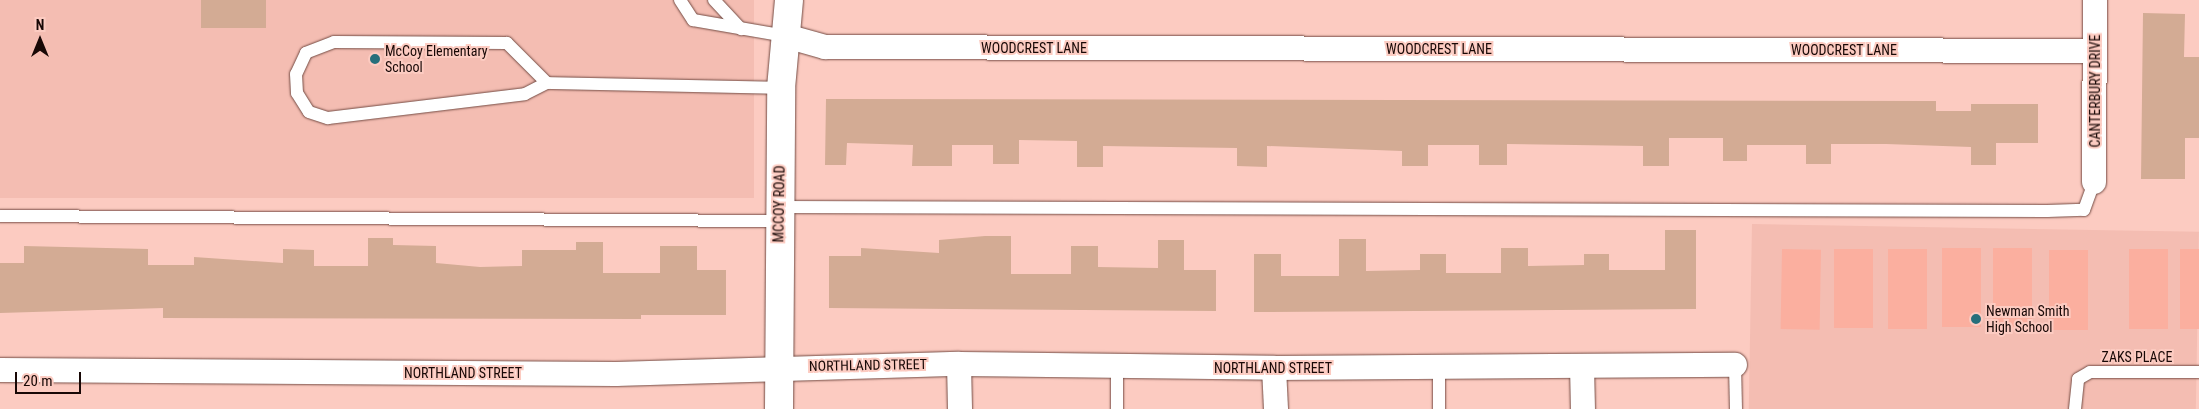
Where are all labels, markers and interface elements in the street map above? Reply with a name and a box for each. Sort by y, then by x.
north arrow [15,15,65,65]
text: N [36,17,44,33]
street label: CANTERBURY DRIVE [2087,34,2103,148]
street label: WOODCREST LANE [981,40,1087,56]
street label: WOODCREST LANE [1386,41,1492,57]
street label: WOODCREST LANE [1791,42,1897,58]
place label: McCoy Elementary School [385,43,488,75]
marker: McCoy Elementary School [369,53,381,65]
street label: MCCOY ROAD [770,165,788,243]
place label: Newman Smith High School [1986,303,2069,336]
marker: Newman Smith High School [1970,313,1982,325]
street label: ZAKS PLACE [2101,349,2173,365]
street label: NORTHLAND STREET [809,356,927,374]
street label: NORTHLAND STREET [1214,360,1332,376]
scale bar [18,362,84,394]
street label: NORTHLAND STREET [404,365,522,381]
text: 20 m [23,372,53,390]

